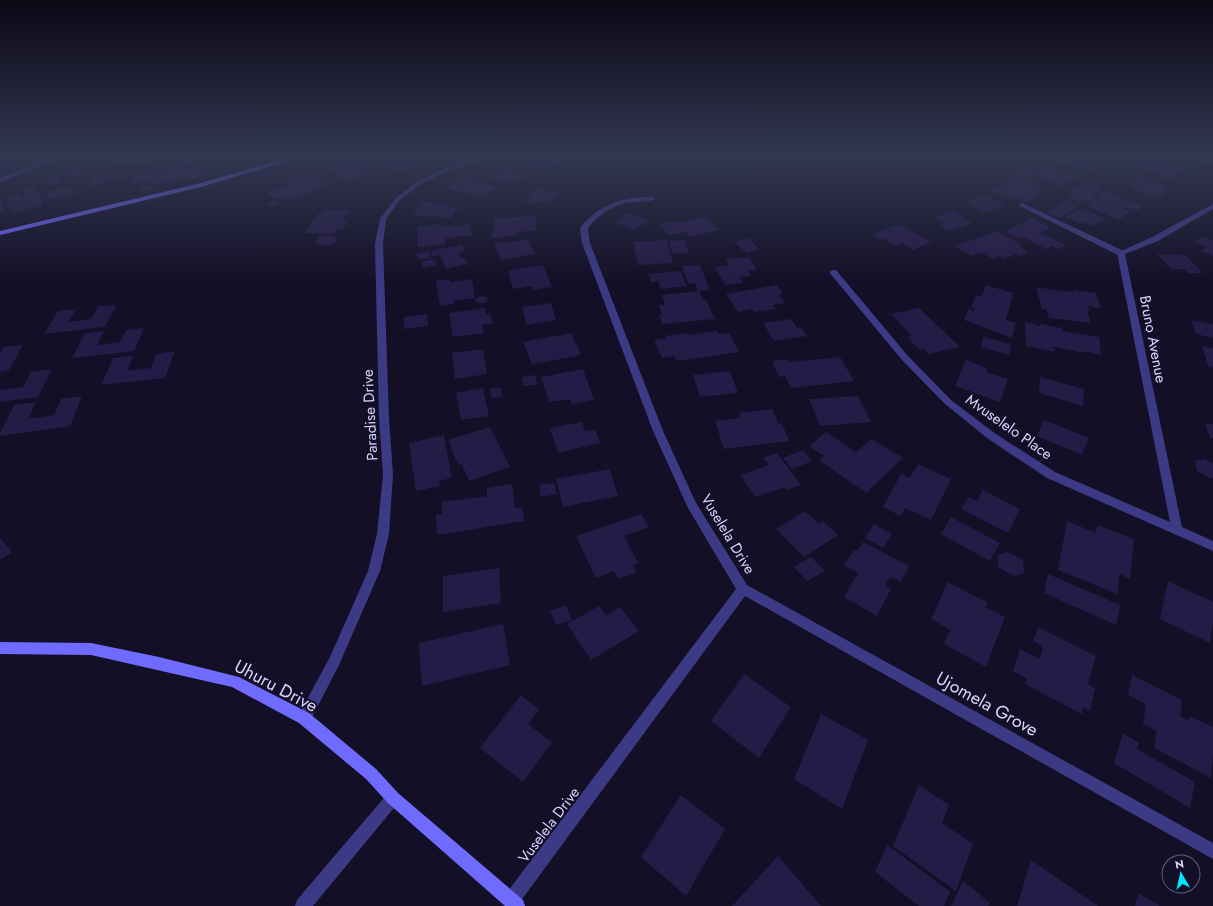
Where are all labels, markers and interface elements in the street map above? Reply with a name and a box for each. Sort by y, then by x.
street label: Bruno Avenue [1134,293,1172,385]
street label: Paradise Drive [357,369,383,461]
street label: Mvuselelo Place [961,389,1057,465]
street label: Vuselela Drive [695,490,761,579]
street label: Uhuru Drive [230,653,322,719]
street label: Ujomela Grove [931,665,1043,743]
street label: Vuselela Drive [513,782,585,868]
north arrow [1161,854,1201,894]
text: N [1174,856,1185,873]

